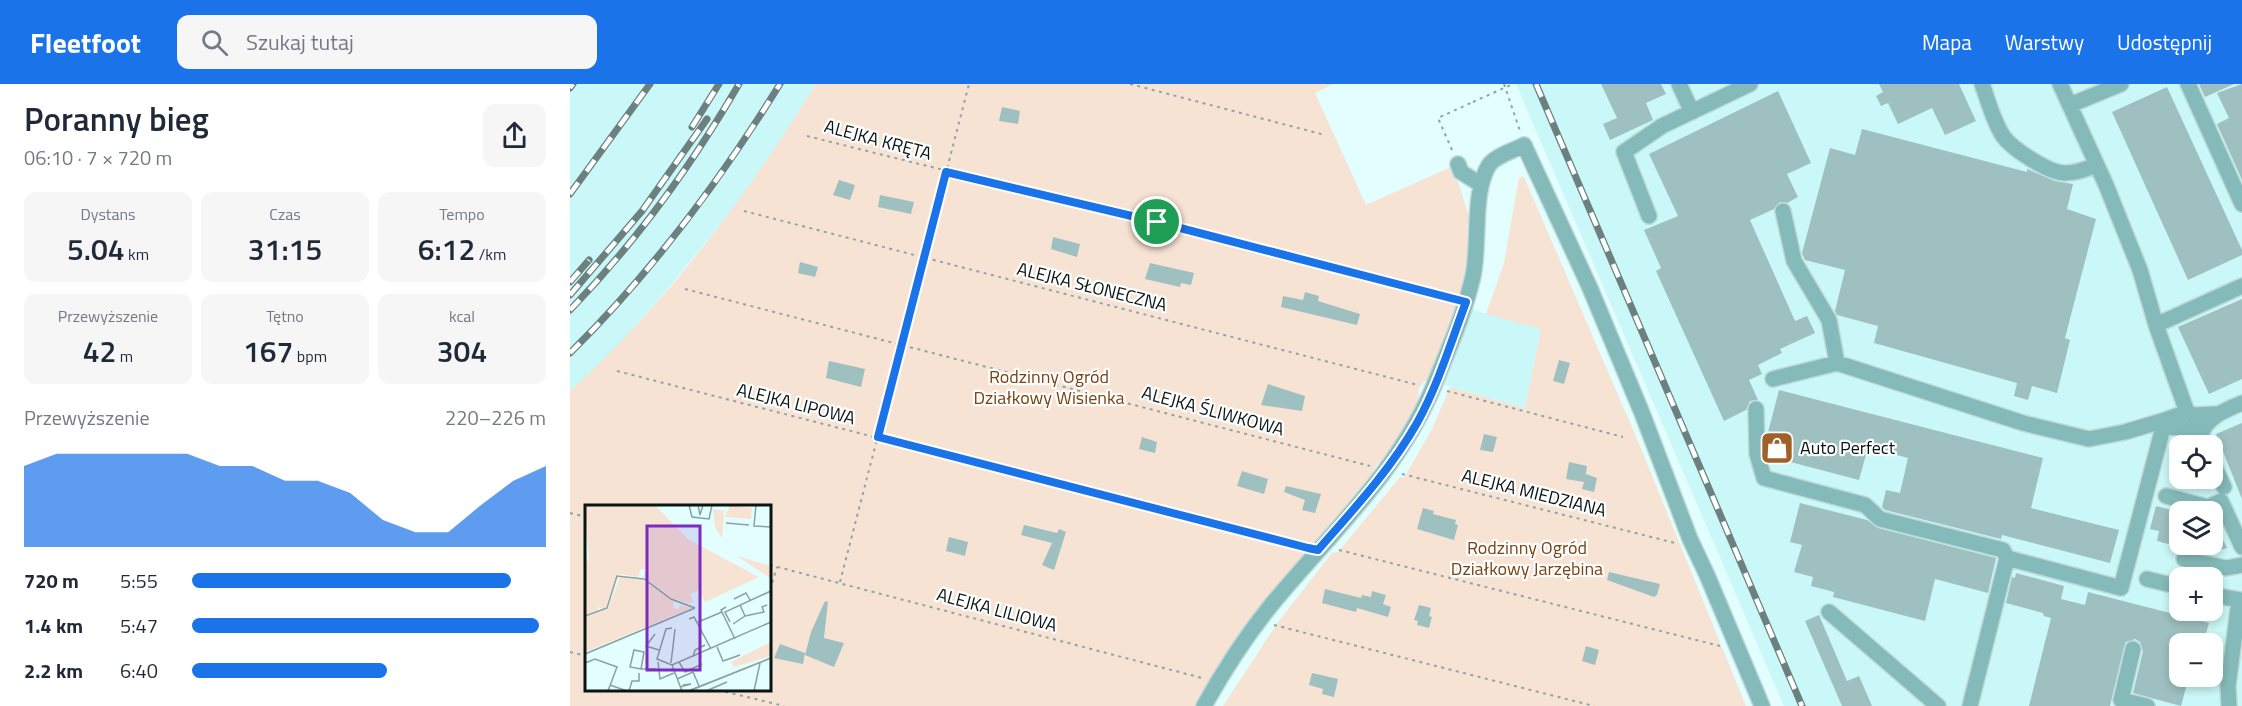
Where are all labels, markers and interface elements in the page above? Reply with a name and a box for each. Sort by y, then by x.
search box [177,15,597,69]
text: Fleetfoot [30,21,141,64]
text: Szukaj tutaj [246,25,354,59]
icon: search [198,26,231,59]
text: Mapa [1922,26,1972,58]
text: Warstwy [2005,26,2084,58]
text: Udostępnij [2117,26,2212,58]
text: Poranny bieg [24,94,209,144]
button: share [483,104,546,167]
street label: ALEJKA KRĘTA [821,112,935,167]
text: 06:10 · 7 × 720 m [24,142,172,173]
pin [1131,196,1182,247]
text: Dystans [80,202,136,226]
text: Czas [269,202,301,226]
text: Tempo [439,202,485,226]
icon: arrive [1140,205,1173,238]
text: 5.04 [67,226,125,272]
text: 31:15 [248,226,322,272]
text: 6:12 [418,226,475,272]
text: km [125,242,149,266]
text: /km [475,242,506,266]
street label: ALEJKA SŁONECZNA [1014,255,1170,318]
text: Przewyższenie [58,304,158,328]
text: Tętno [266,304,304,328]
text: kcal [449,304,475,328]
text: 42 [83,328,116,374]
text: 167 [243,328,293,374]
text: 304 [437,328,487,374]
text: m [116,344,133,368]
text: bpm [293,344,327,368]
park label: Rodzinny Ogród Działkowy Wisienka [973,363,1125,411]
street label: ALEJKA LIPOWA [734,376,858,431]
street label: ALEJKA ŚLIWKOWA [1139,379,1288,443]
text: Przewyższenie [24,402,149,433]
text: 220–226 m [445,402,546,433]
shop icon: Auto Perfect [1759,430,1795,466]
place label: Auto Perfect [1800,434,1896,461]
map controls [2169,435,2223,687]
button: locate [2169,435,2223,489]
street label: ALEJKA MIEDZIANA [1459,461,1610,524]
button: layers [2169,501,2223,555]
inset map [585,505,771,691]
park label: Rodzinny Ogród Działkowy Jarzębina [1451,534,1603,582]
text: 720 m [24,565,79,596]
text: 5:55 [120,565,158,596]
button: + [2169,567,2223,621]
street label: ALEJKA LILIOWA [934,580,1061,639]
text: 1.4 km [24,610,83,641]
text: 5:47 [120,610,158,641]
button: − [2169,633,2223,687]
text: 2.2 km [24,655,83,686]
text: 6:40 [120,655,158,686]

